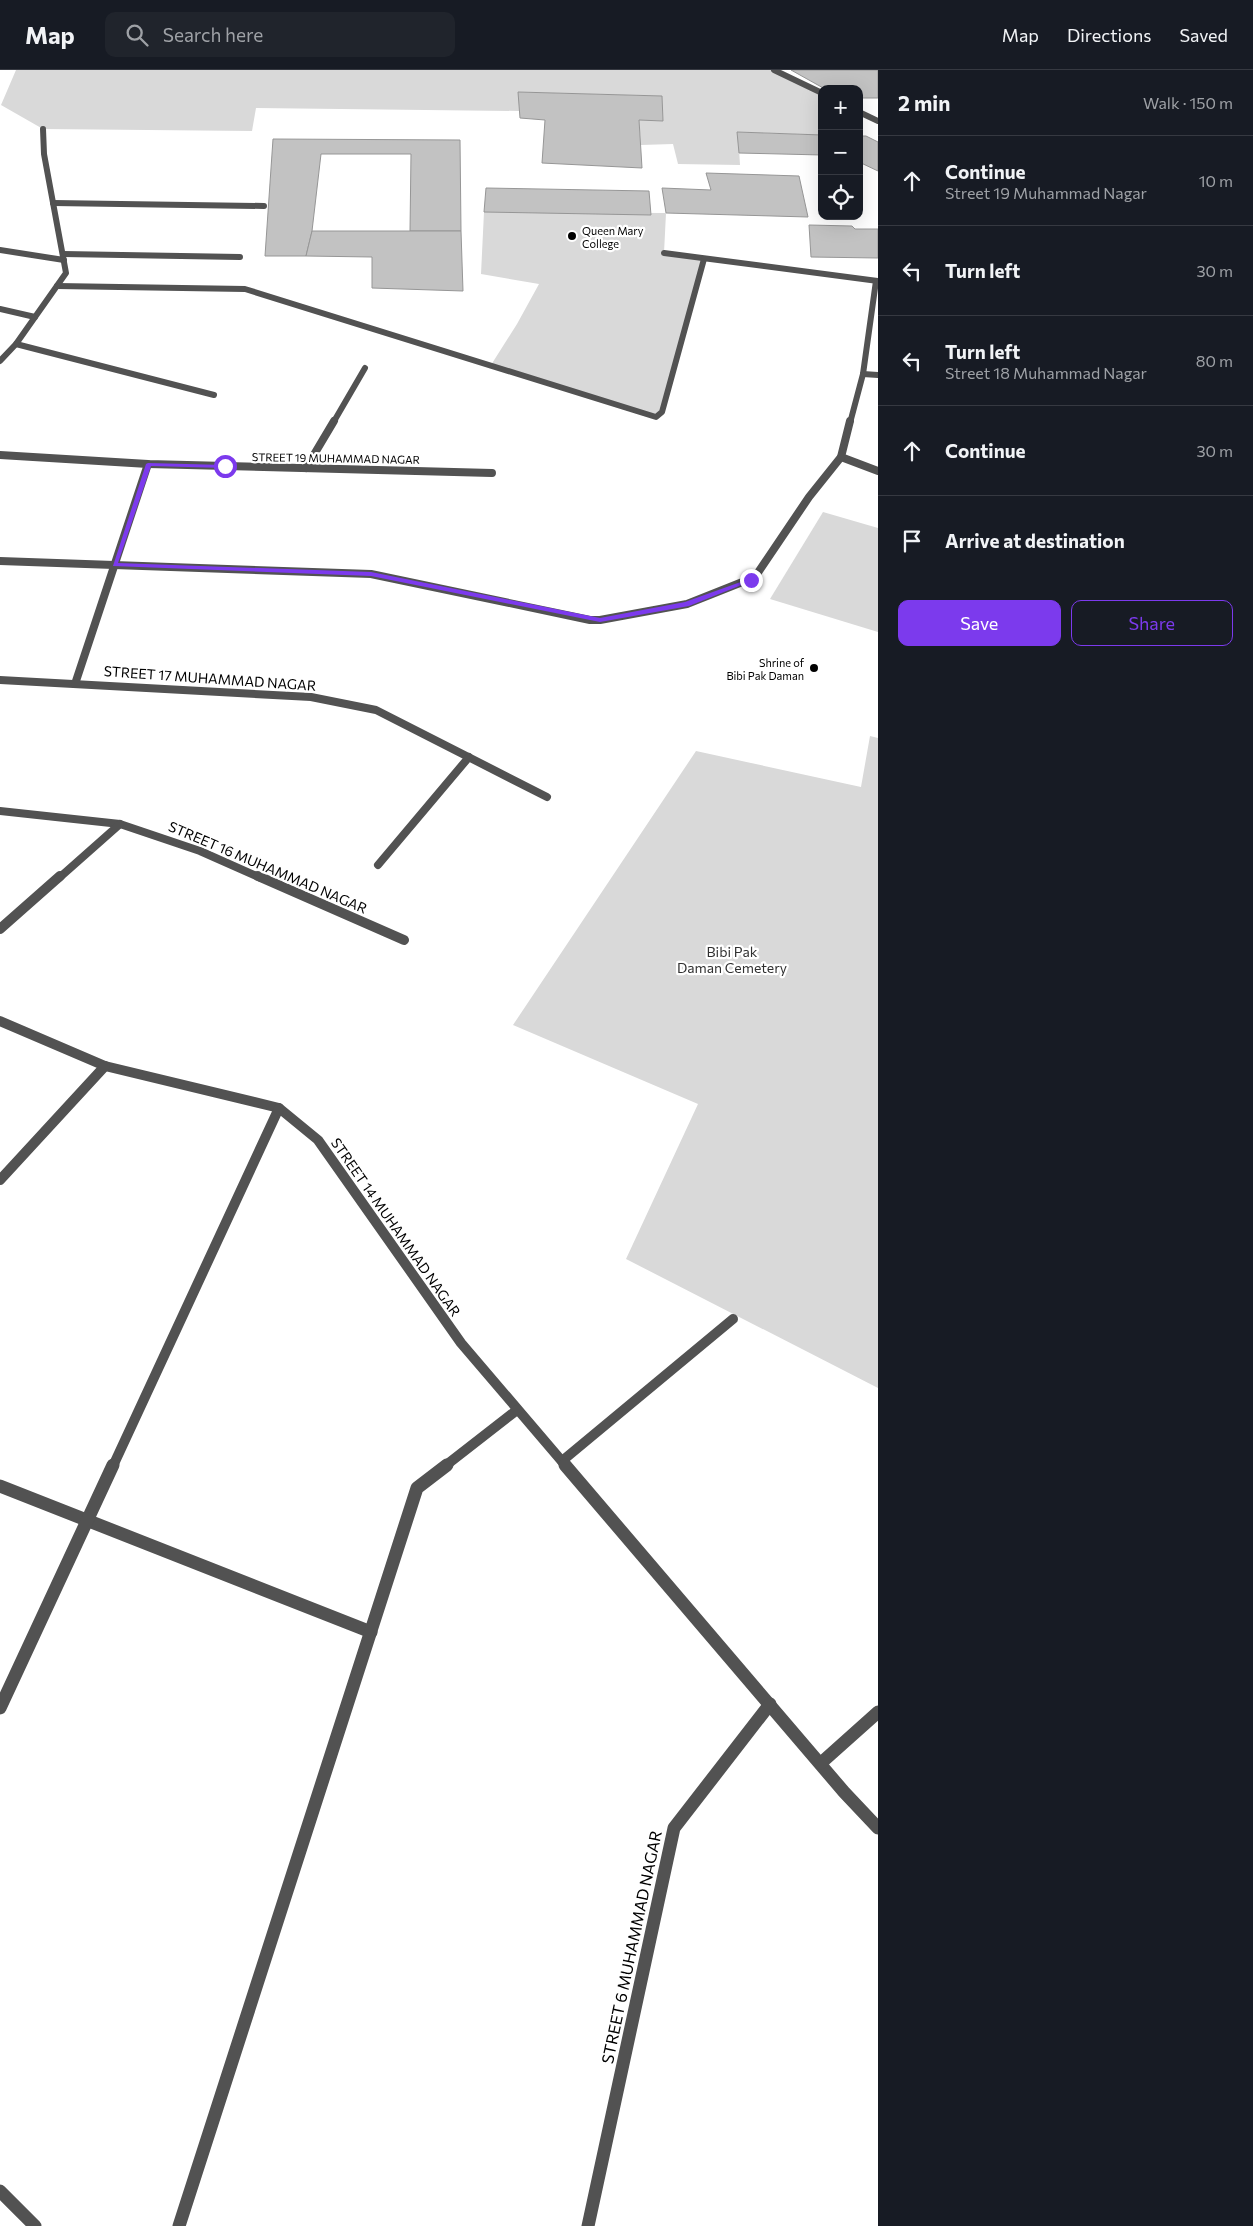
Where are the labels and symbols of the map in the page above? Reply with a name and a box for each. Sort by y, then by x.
place label: Queen Mary College [582,224,644,250]
marker: Queen Mary College [566,230,578,242]
street label: STREET 19 MUHAMMAD NAGAR [252,450,421,466]
route start [214,455,237,478]
route end [740,569,763,592]
place label: Shrine of Bibi Pak Daman [726,656,805,682]
street label: STREET 17 MUHAMMAD NAGAR [103,662,317,694]
marker: Shrine of Bibi Pak Daman [808,662,820,674]
street label: STREET 16 MUHAMMAD NAGAR [166,817,370,917]
park label: Bibi Pak Daman Cemetery [677,943,787,976]
street label: STREET 14 MUHAMMAD NAGAR [328,1135,464,1319]
street label: STREET 6 MUHAMMAD NAGAR [597,1828,665,2065]

